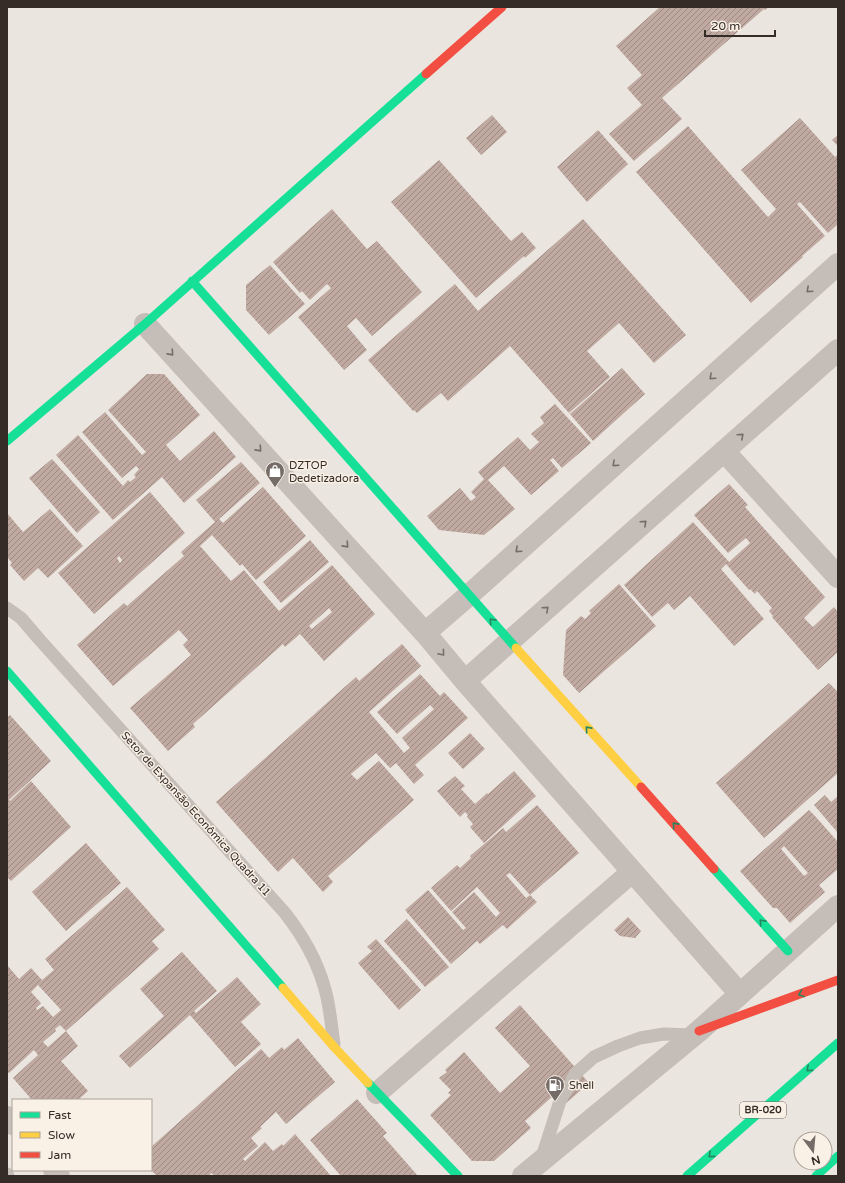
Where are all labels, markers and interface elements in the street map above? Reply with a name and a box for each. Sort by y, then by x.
scale bar [705,12,775,38]
text: 20 m [711,19,740,33]
one-way arrow [806,286,814,293]
one-way arrow [167,348,174,355]
one-way arrow [709,372,717,380]
one-way arrow [736,434,744,441]
one-way arrow [254,444,261,452]
place label: DZTOP Dedetizadora [289,459,359,485]
one-way arrow [612,459,620,466]
shop icon: DZTOP Dedetizadora [264,460,286,488]
one-way arrow [639,520,646,527]
one-way arrow [341,541,348,548]
one-way arrow [516,546,523,553]
one-way arrow [542,607,549,614]
one-way arrow [490,619,497,626]
one-way arrow [437,648,444,656]
one-way arrow [586,726,593,733]
street label: Setor de Expansão Econômica Quadra 11 [119,729,273,899]
one-way arrow [673,823,680,830]
one-way arrow [759,919,767,927]
one-way arrow [798,989,805,997]
one-way arrow [806,1064,814,1072]
fuel station icon: Shell [544,1074,566,1102]
place label: Shell [569,1079,594,1092]
legend [12,1099,152,1171]
road number: BR-020 [740,1102,786,1118]
text: Fast [48,1108,72,1122]
text: Slow [48,1128,75,1142]
north arrow [793,1131,833,1171]
text: Jam [48,1148,71,1162]
one-way arrow [709,1150,716,1157]
text: N [810,1153,822,1168]

